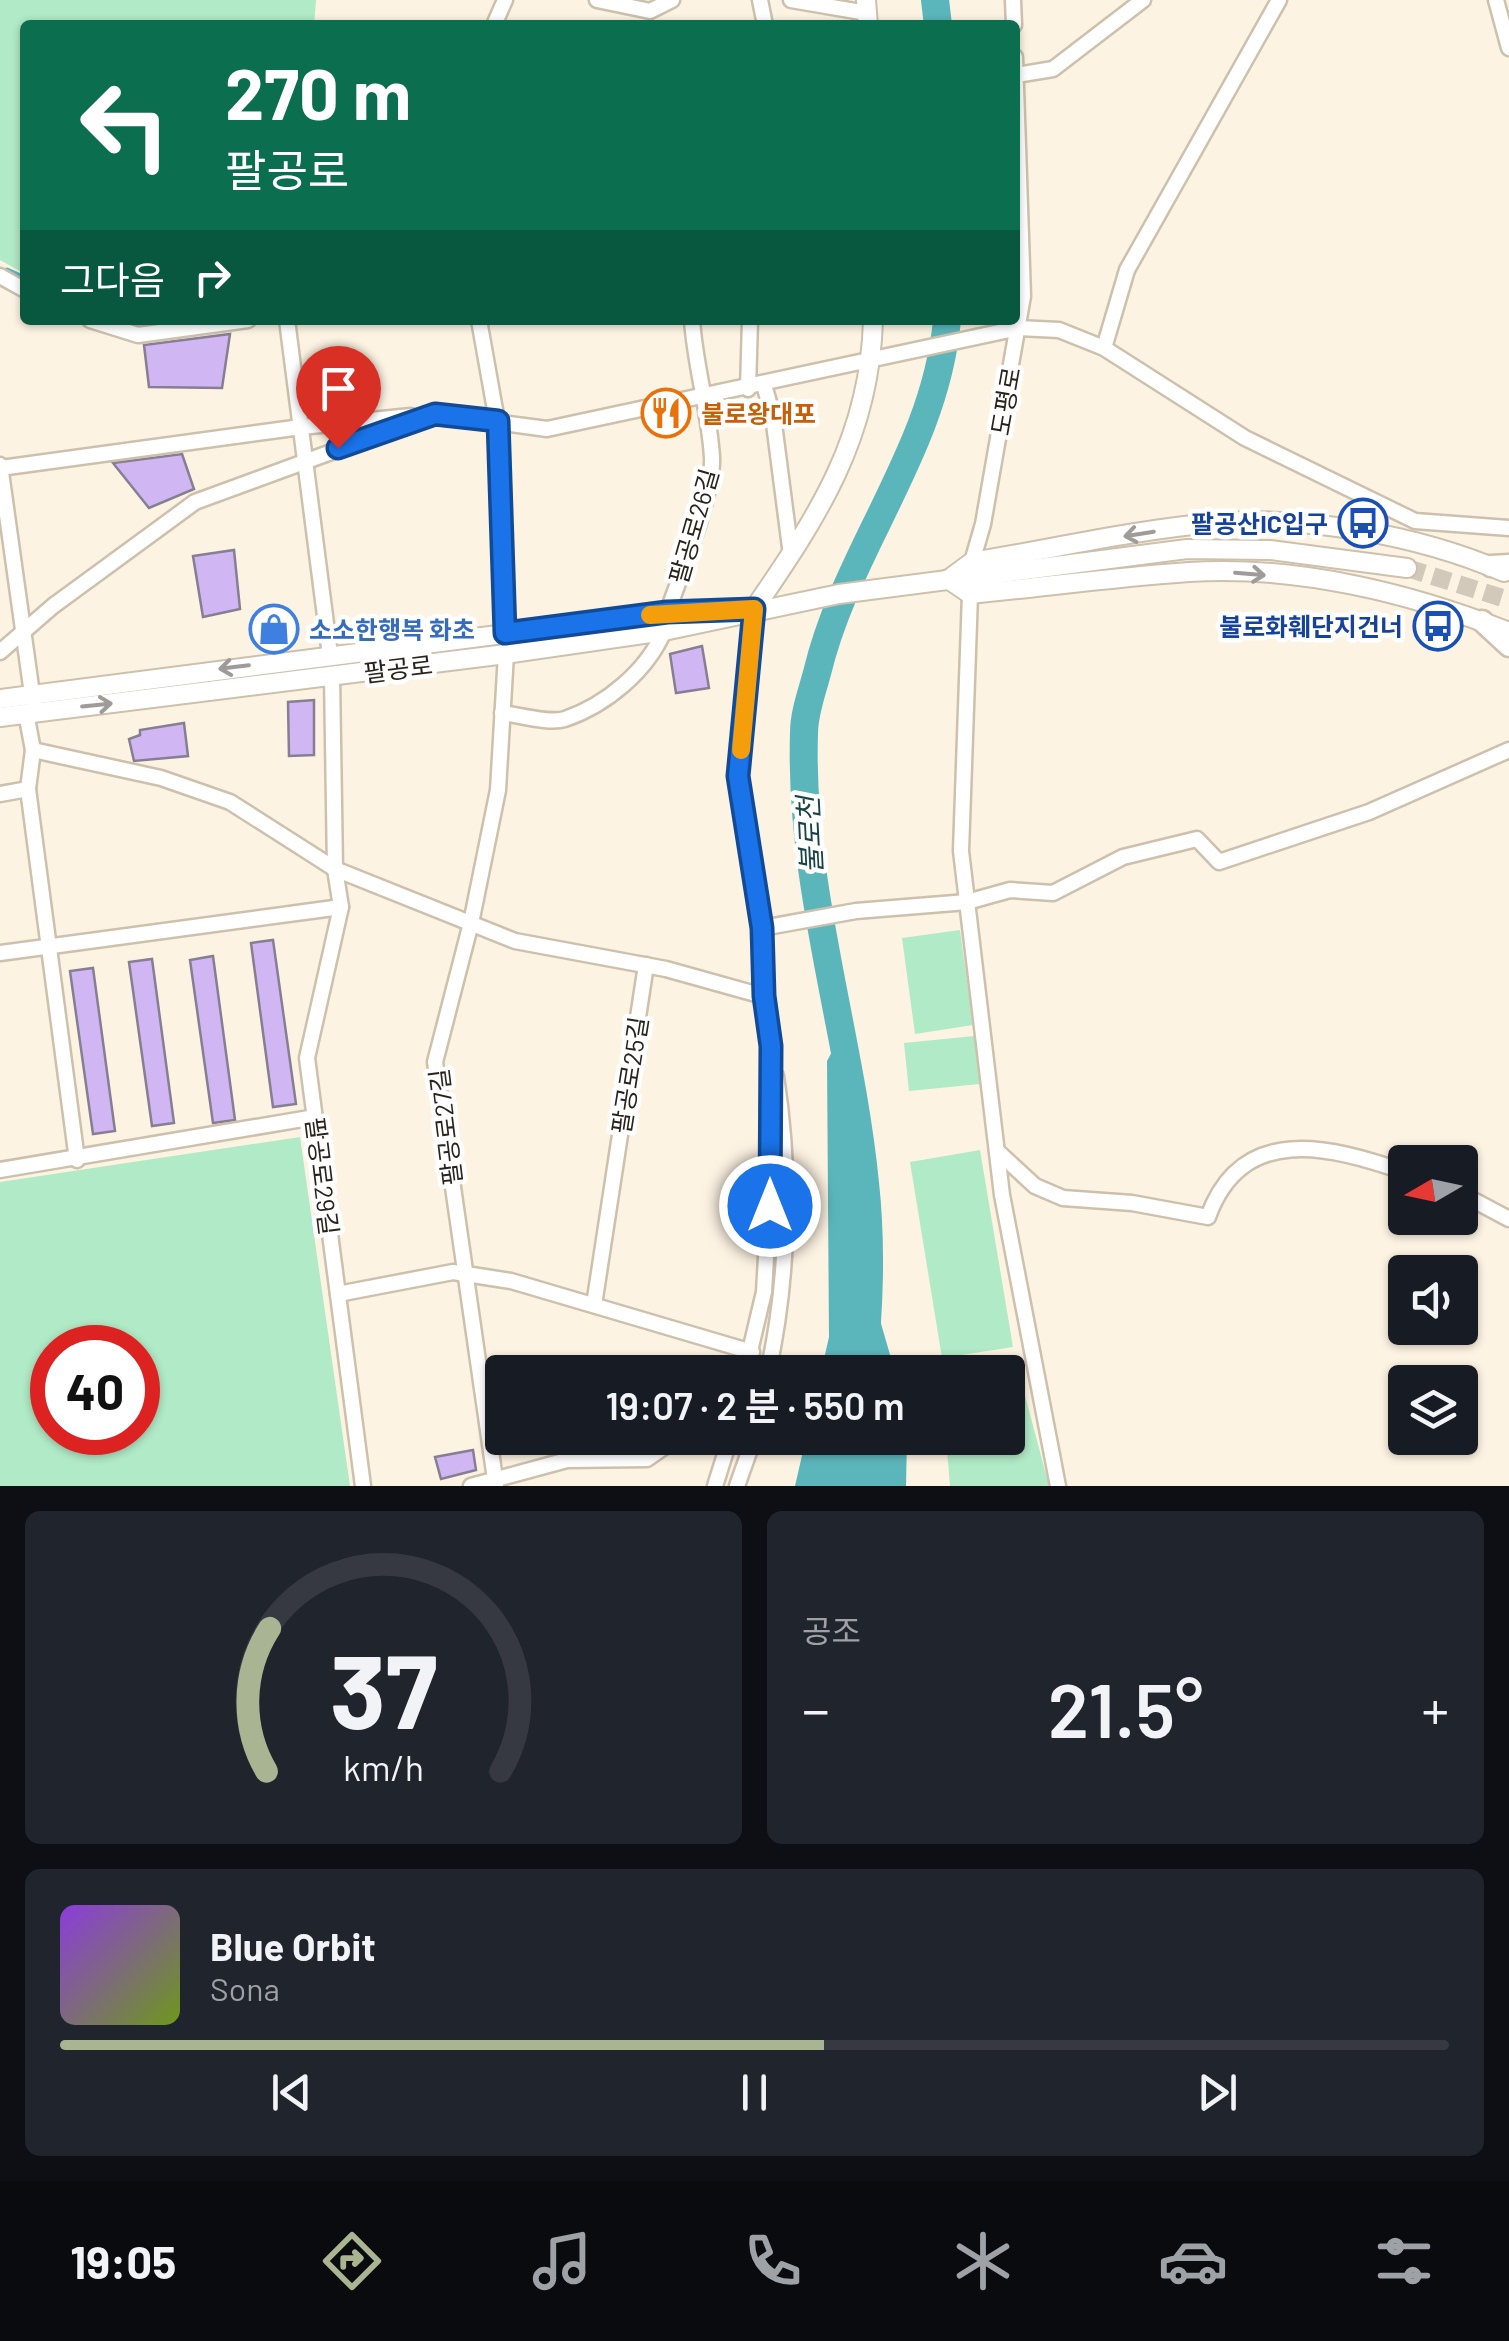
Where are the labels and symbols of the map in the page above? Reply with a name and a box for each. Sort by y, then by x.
pin [296,346,381,449]
street label: 도평로 [984,364,1026,438]
restaurant icon: 불로왕대포 [640,387,692,439]
place label: 불로왕대포 [701,398,816,428]
street label: 팔공로26길 [662,465,724,587]
bus stop icon: 팔공산IC입구 [1337,497,1389,549]
place label: 팔공산IC입구 [1191,508,1328,538]
one-way arrow [1123,526,1156,544]
one-way arrow [1233,565,1265,584]
bus stop icon: 불로화훼단지건너 [1412,600,1464,652]
shop icon: 소소한행복 화초 [248,603,300,655]
place label: 불로화훼단지건너 [1219,611,1403,641]
place label: 소소한행복 화초 [309,614,475,644]
street label: 팔공로 [362,649,434,687]
one-way arrow [218,659,250,677]
one-way arrow [80,695,112,714]
water label: 불로천 [790,792,828,874]
street label: 팔공로25길 [605,1014,653,1136]
street label: 팔공로27길 [423,1067,467,1187]
street label: 팔공로29길 [301,1115,345,1237]
north arrow [1388,1145,1478,1235]
position arrow [718,1154,822,1258]
speed limit sign: 40 [30,1325,160,1455]

